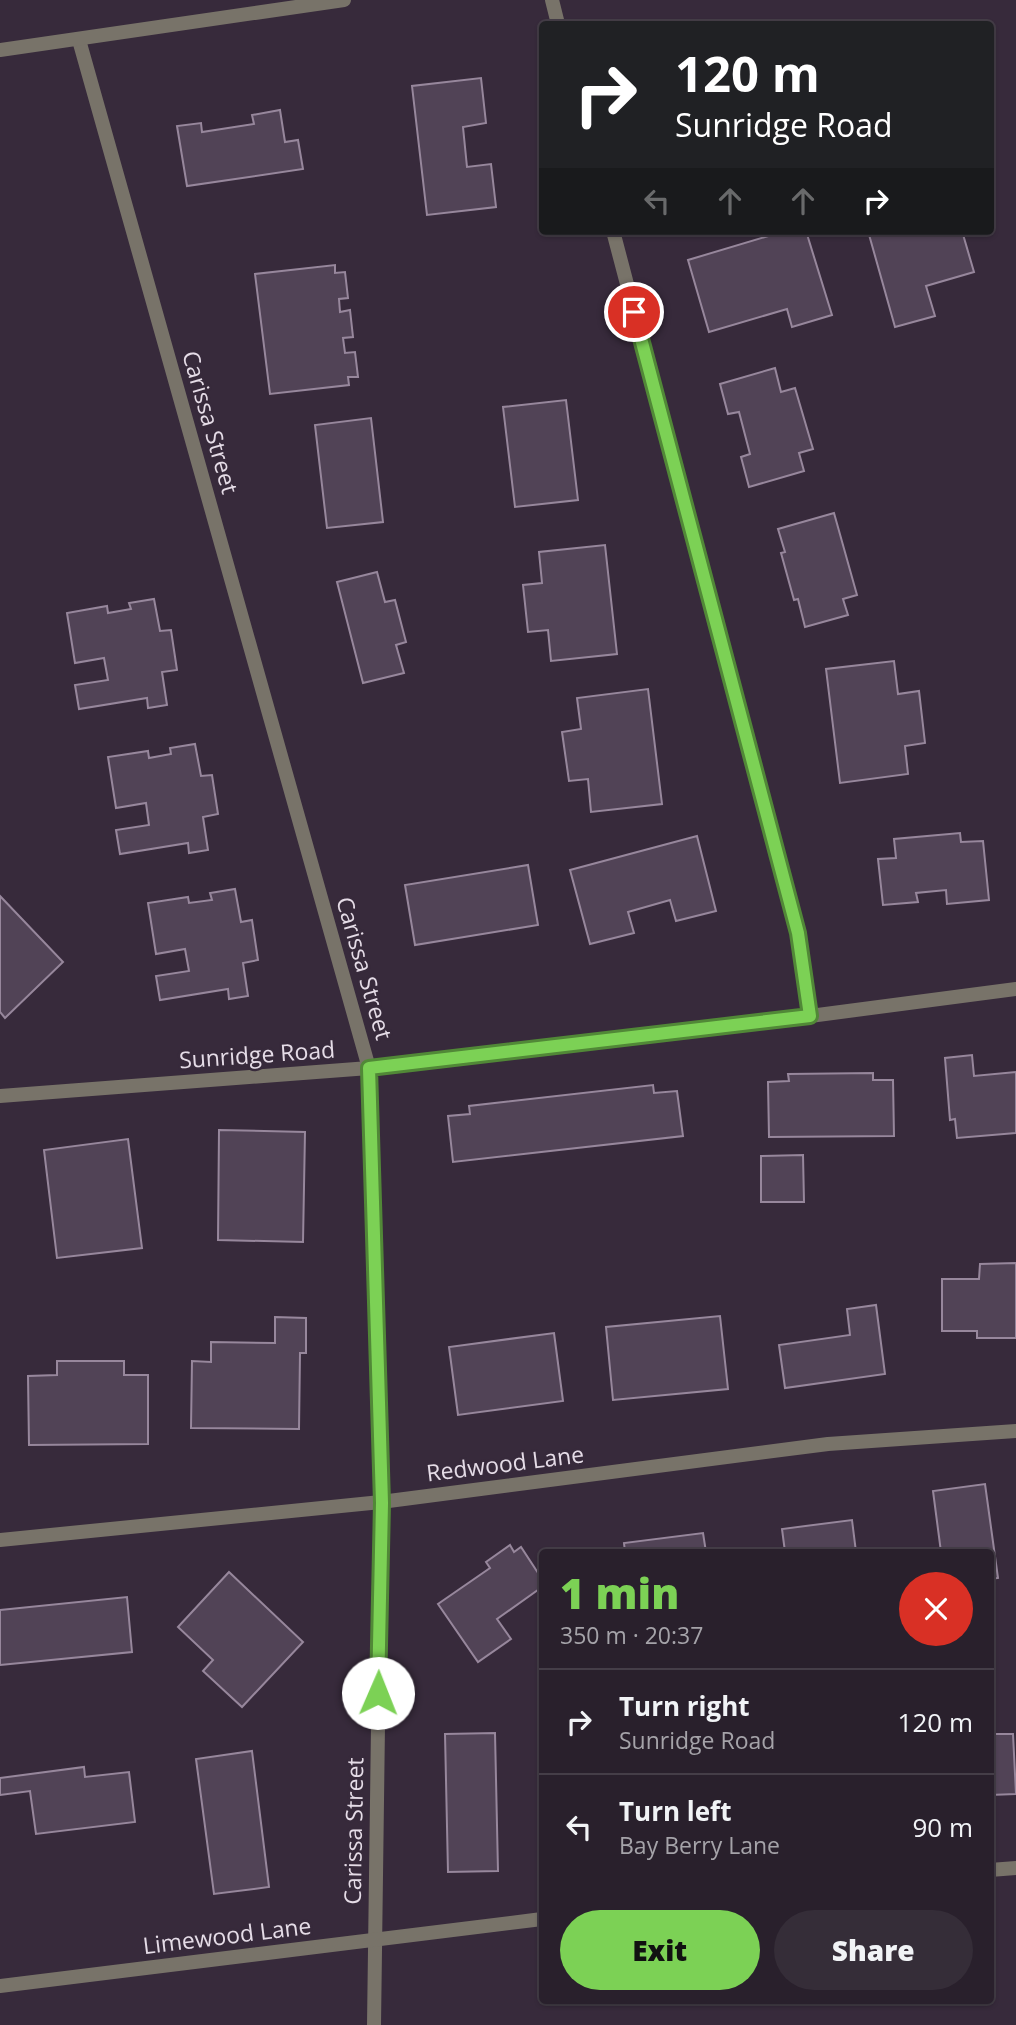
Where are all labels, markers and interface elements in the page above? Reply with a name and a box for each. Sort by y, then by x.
text: 120 m [675,40,820,106]
icon: right [560,49,651,140]
text: Sunridge Road [675,103,893,146]
icon: left [638,182,676,220]
icon: ahead [711,182,749,220]
icon: ahead [784,182,822,220]
icon: right [857,182,895,220]
pin [604,282,664,342]
icon: arrive [615,293,653,331]
street label: Carissa Street [175,347,247,497]
street label: Carissa Street [329,893,401,1043]
street label: Sunridge Road [178,1033,336,1075]
street label: Redwood Lane [424,1437,586,1489]
text: 1 min [560,1564,679,1621]
button: close [899,1572,973,1646]
text: 350 m · 20:37 [560,1619,703,1651]
position arrow [341,1656,415,1730]
text: Turn right [619,1688,750,1724]
icon: right [560,1703,598,1741]
text: 120 m [898,1704,973,1740]
text: Sunridge Road [619,1724,775,1756]
street label: Carissa Street [336,1757,370,1905]
text: Turn left [619,1793,731,1829]
icon: left [560,1808,598,1846]
text: 90 m [912,1809,973,1845]
text: Bay Berry Lane [619,1829,780,1861]
street label: Limewood Lane [141,1909,313,1961]
button: Exit [560,1910,760,1990]
button: Share [774,1910,973,1990]

